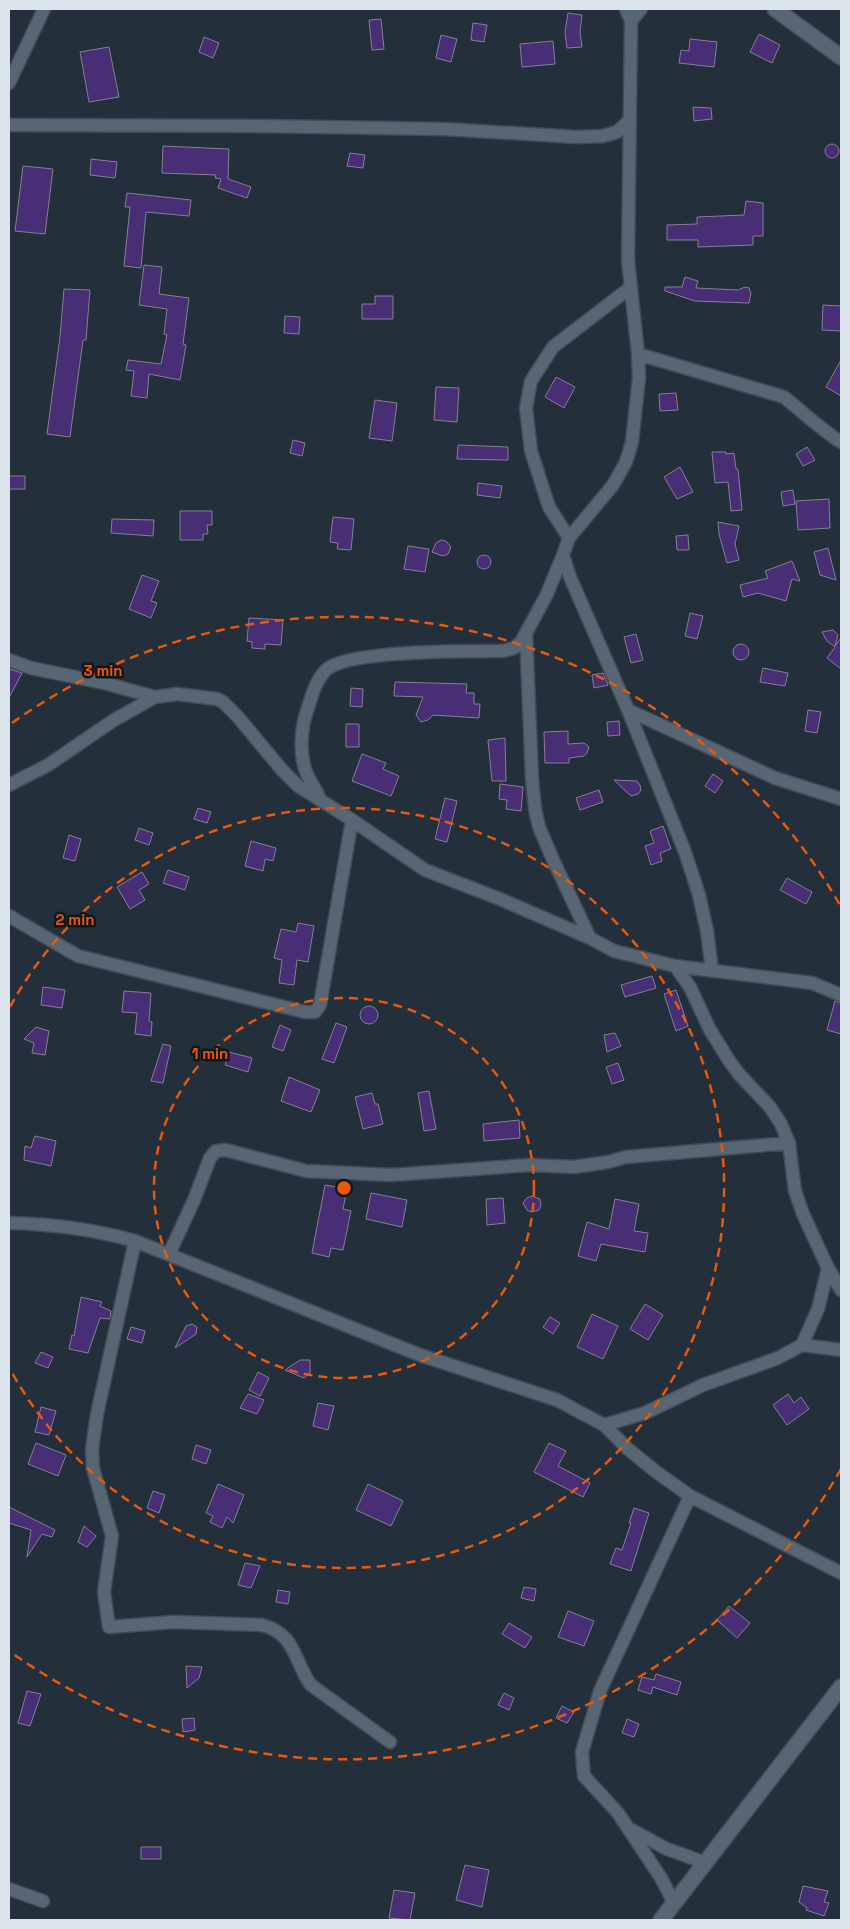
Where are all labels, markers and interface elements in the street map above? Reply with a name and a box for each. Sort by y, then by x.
text: 3 min [84,661,122,680]
text: 2 min [56,910,94,929]
text: 1 min [192,1044,228,1063]
centre of rings [335,1179,353,1197]

